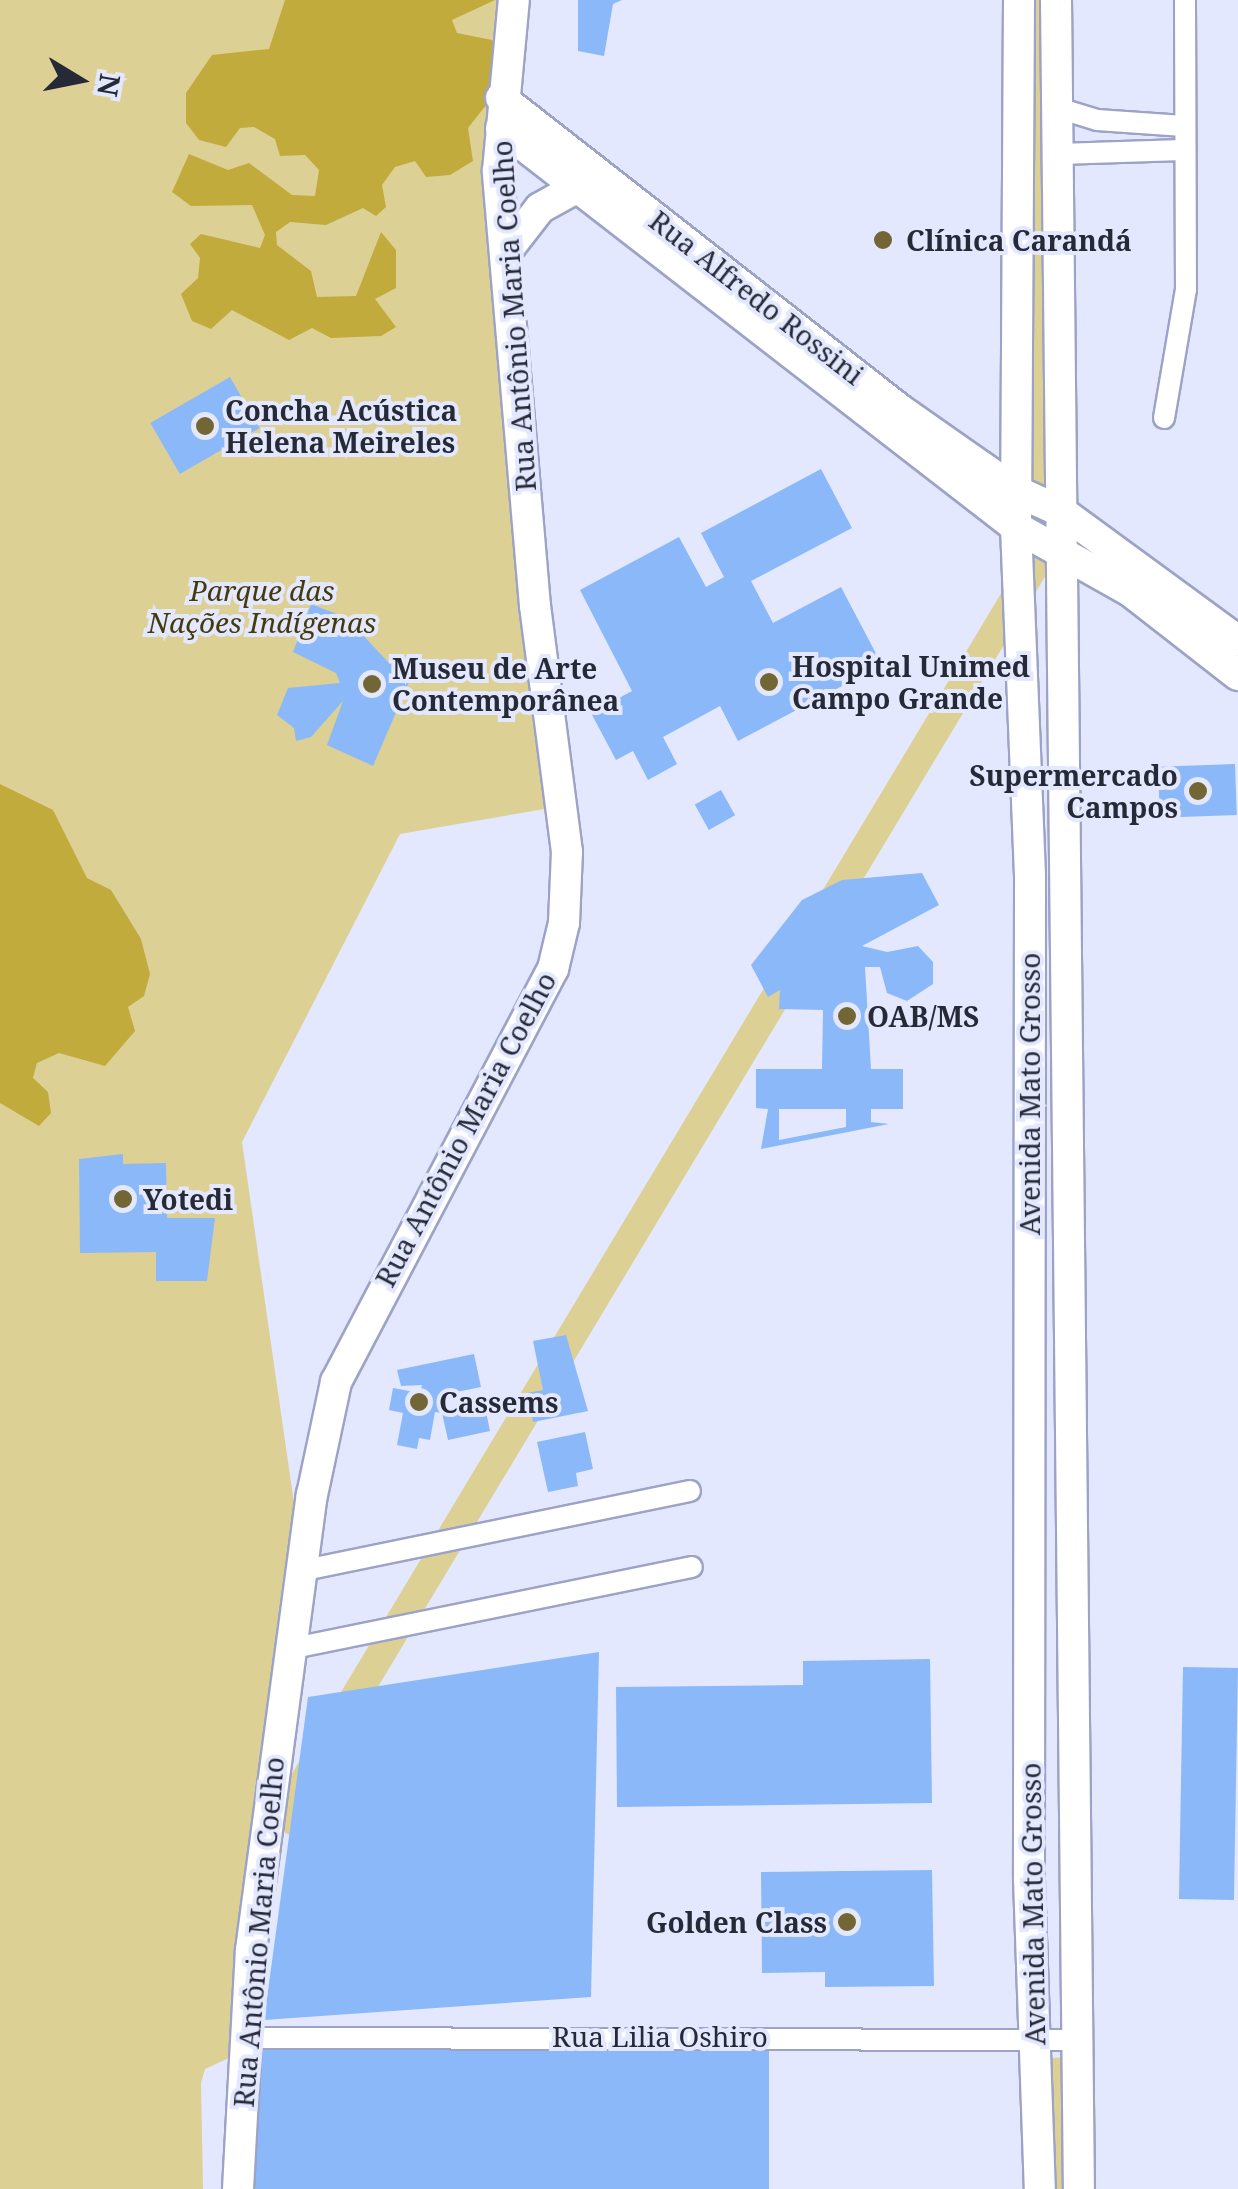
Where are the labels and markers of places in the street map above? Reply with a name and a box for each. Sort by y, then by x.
place label: Clínica Carandá [906,223,1132,257]
marker: Clínica Carandá [870,227,896,253]
place label: Concha Acústica Helena Meireles [225,393,457,459]
marker: Concha Acústica Helena Meireles [194,415,216,437]
place label: Hospital Unimed Campo Grande [792,649,1030,715]
place label: Museu de Arte Contemporânea [392,651,619,717]
marker: Hospital Unimed Campo Grande [756,669,782,695]
marker: Museu de Arte Contemporânea [361,673,383,695]
place label: Supermercado Campos [969,758,1178,824]
marker: Supermercado Campos [1187,780,1209,802]
place label: OAB/MS [867,999,979,1033]
marker: OAB/MS [836,1005,858,1027]
place label: Yotedi [143,1182,233,1216]
marker: Yotedi [112,1188,134,1210]
place label: Cassems [439,1385,559,1419]
marker: Cassems [408,1391,430,1413]
place label: Golden Class [646,1905,827,1939]
marker: Golden Class [836,1911,858,1933]

